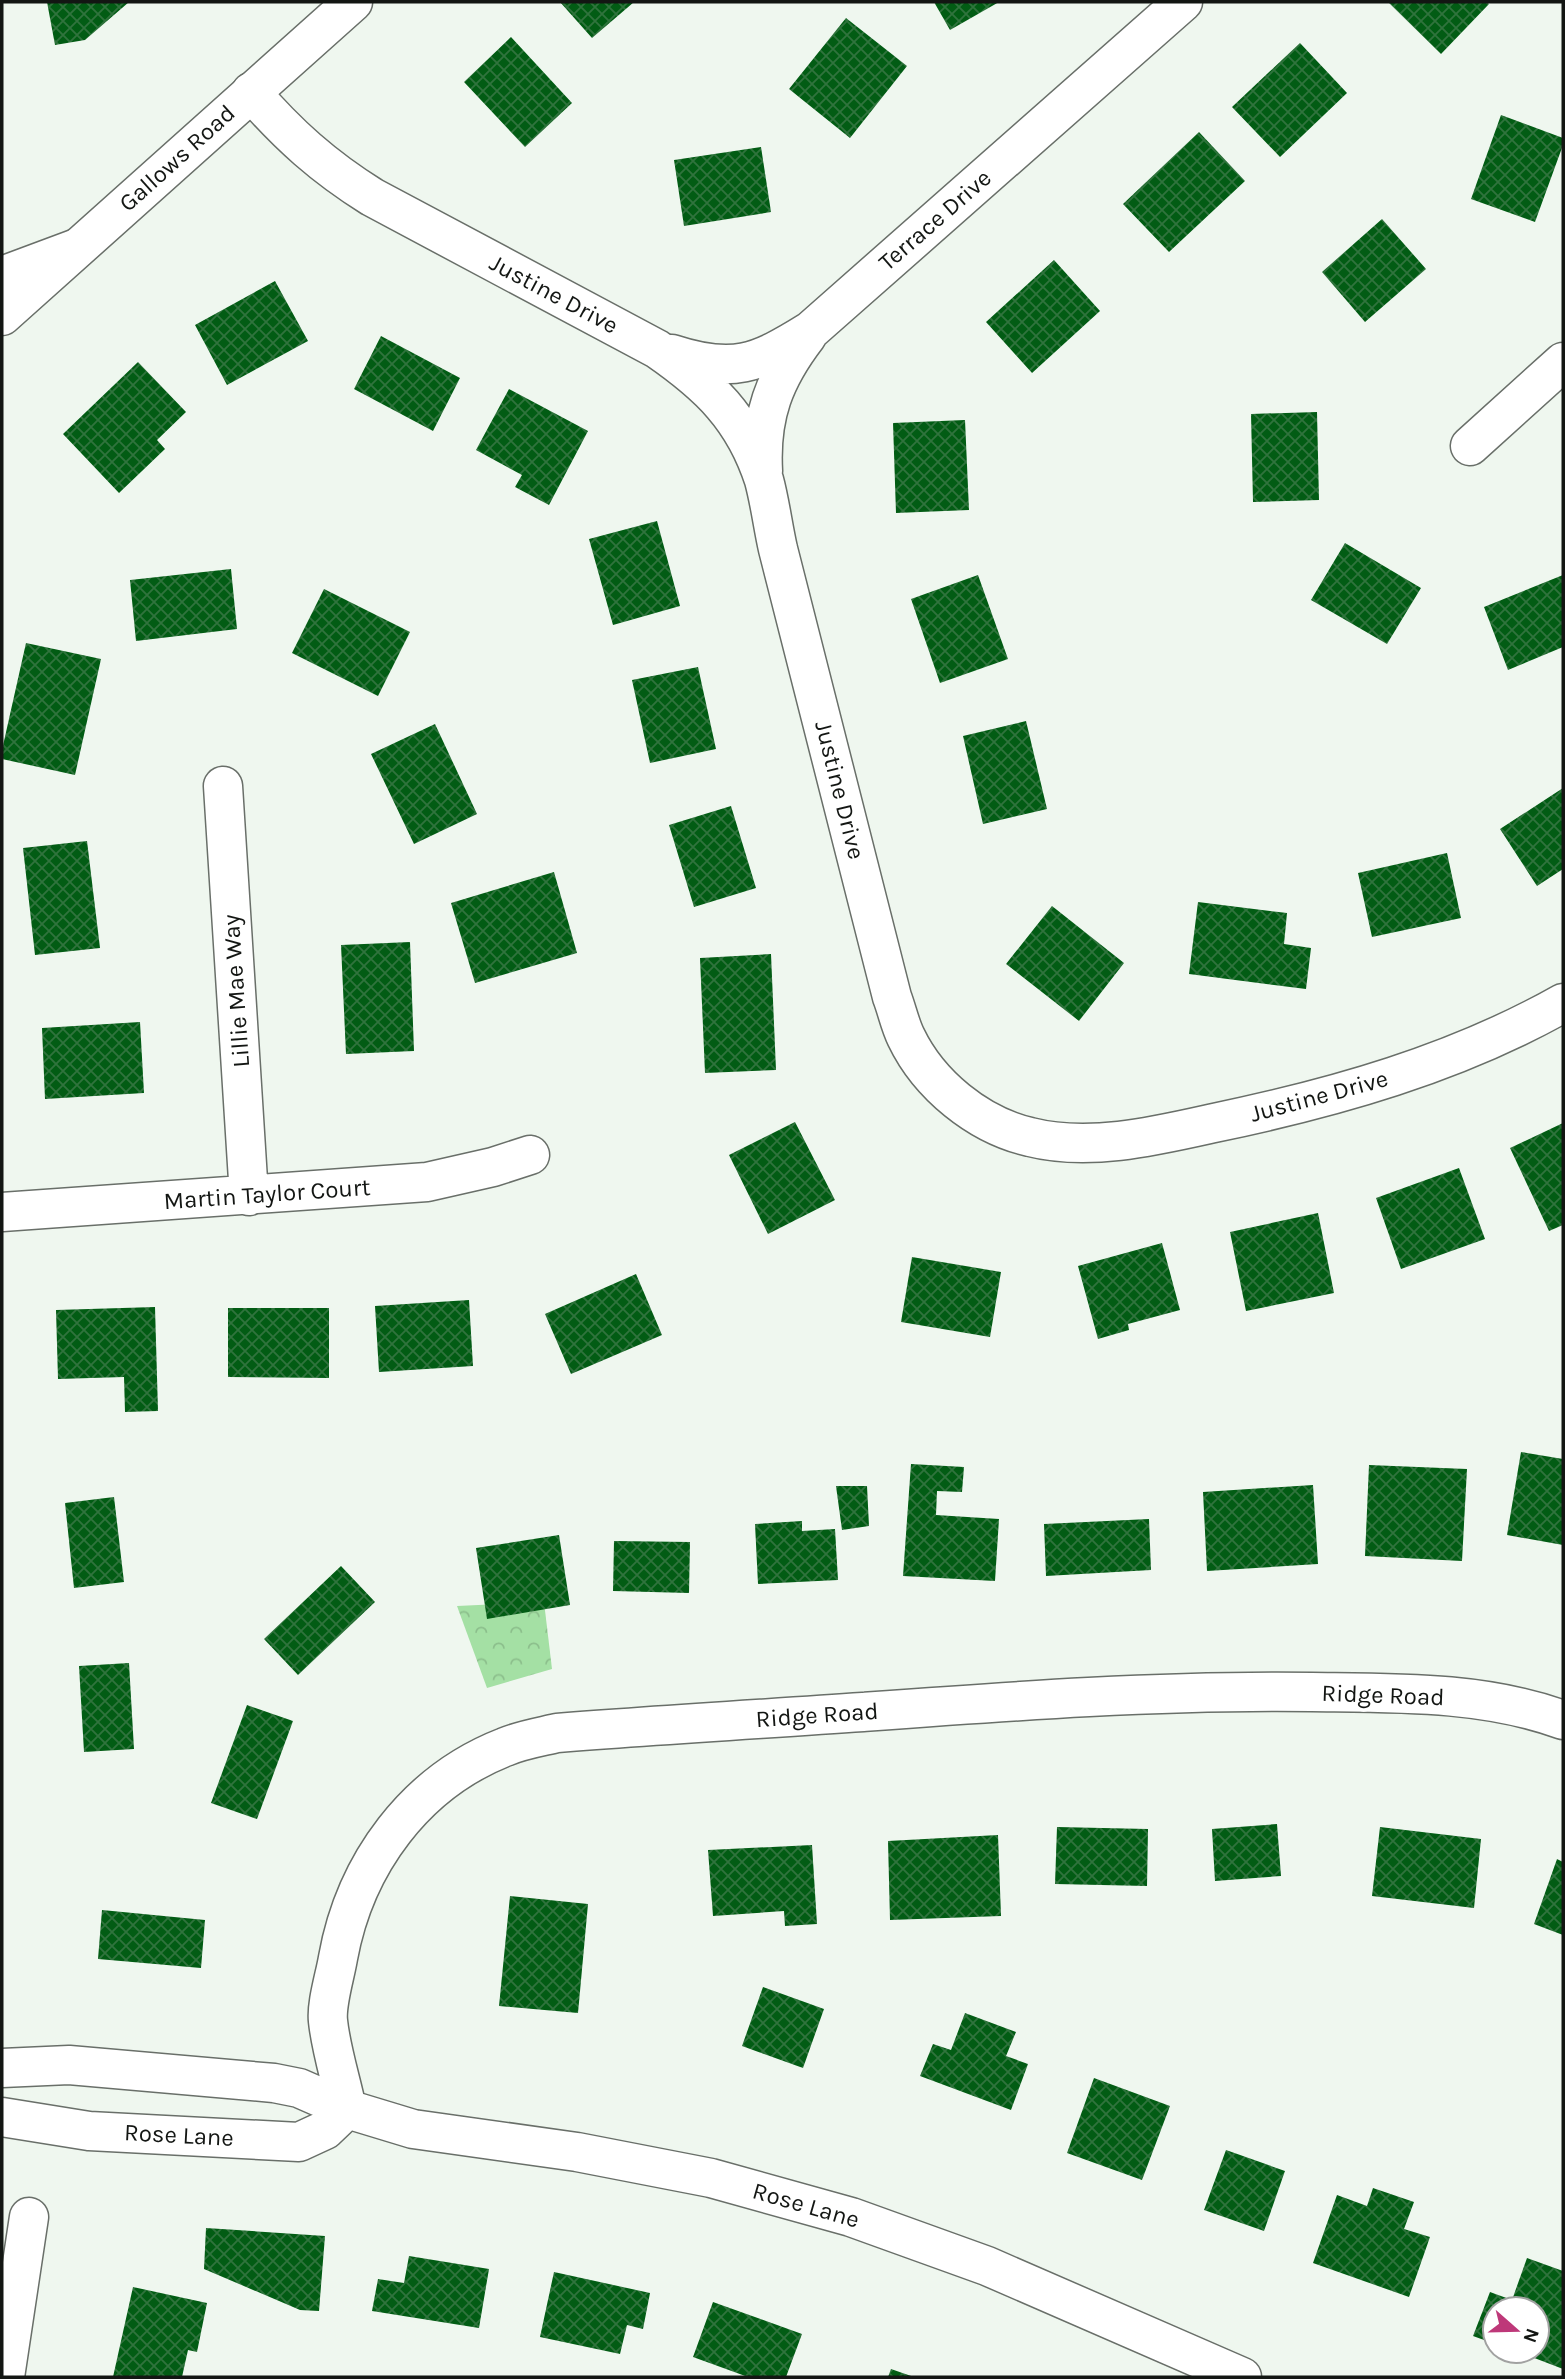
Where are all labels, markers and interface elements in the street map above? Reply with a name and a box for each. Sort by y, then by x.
street label: Gallows Road [113,99,241,217]
street label: Terrace Drive [873,164,997,276]
street label: Justine Drive [485,248,623,340]
street label: Justine Drive [809,718,871,862]
street label: Lillie Mae Way [217,913,255,1069]
street label: Justine Drive [1247,1064,1391,1128]
street label: Martin Taylor Court [163,1173,371,1215]
street label: Ridge Road [1321,1679,1445,1711]
street label: Ridge Road [755,1697,879,1733]
street label: Rose Lane [123,2118,235,2152]
street label: Rose Lane [749,2176,863,2234]
north arrow [1481,2295,1551,2365]
text: N [1518,2325,1544,2346]

